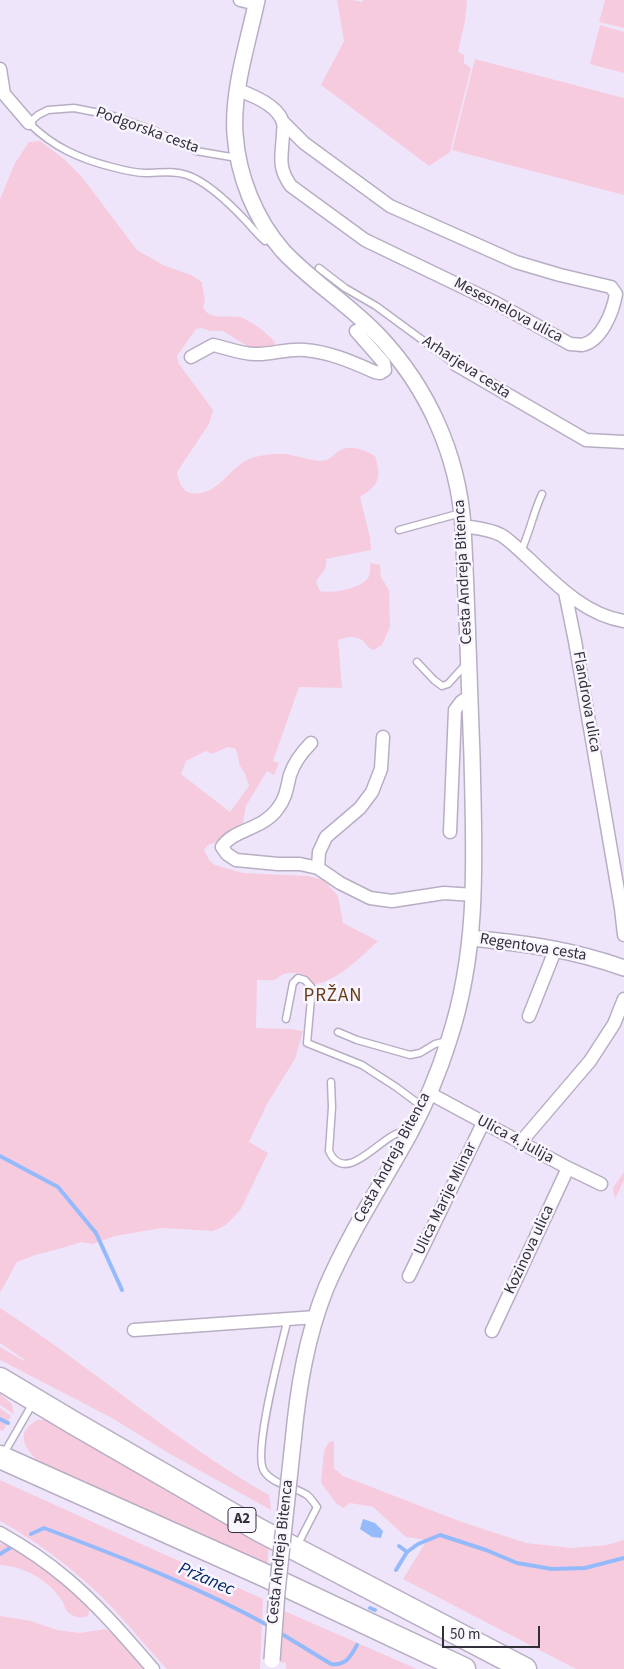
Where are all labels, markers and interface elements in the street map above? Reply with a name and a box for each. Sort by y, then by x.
street label: Podgorska cesta [93,103,201,159]
street label: Mesesnelova ulica [450,274,566,348]
street label: Arharjeva cesta [418,332,514,404]
street label: Cesta Andreja Bitenca [451,499,477,645]
street label: Flandrova ulica [568,650,604,754]
street label: Regentova cesta [478,930,588,966]
district label: PRŽAN [303,986,363,1008]
street label: Cesta Andreja Bitenca [350,1089,436,1227]
street label: Ulica 4. julija [473,1112,557,1168]
street label: Ulica Marije Mlinar [410,1140,482,1258]
street label: Kozinova ulica [501,1202,559,1298]
street label: Cesta Andreja Bitenca [264,1479,298,1625]
road number: A2 [228,1508,256,1532]
water label: Pržanec [175,1559,237,1601]
scale bar [444,1616,542,1648]
text: 50 m [450,1624,480,1645]

